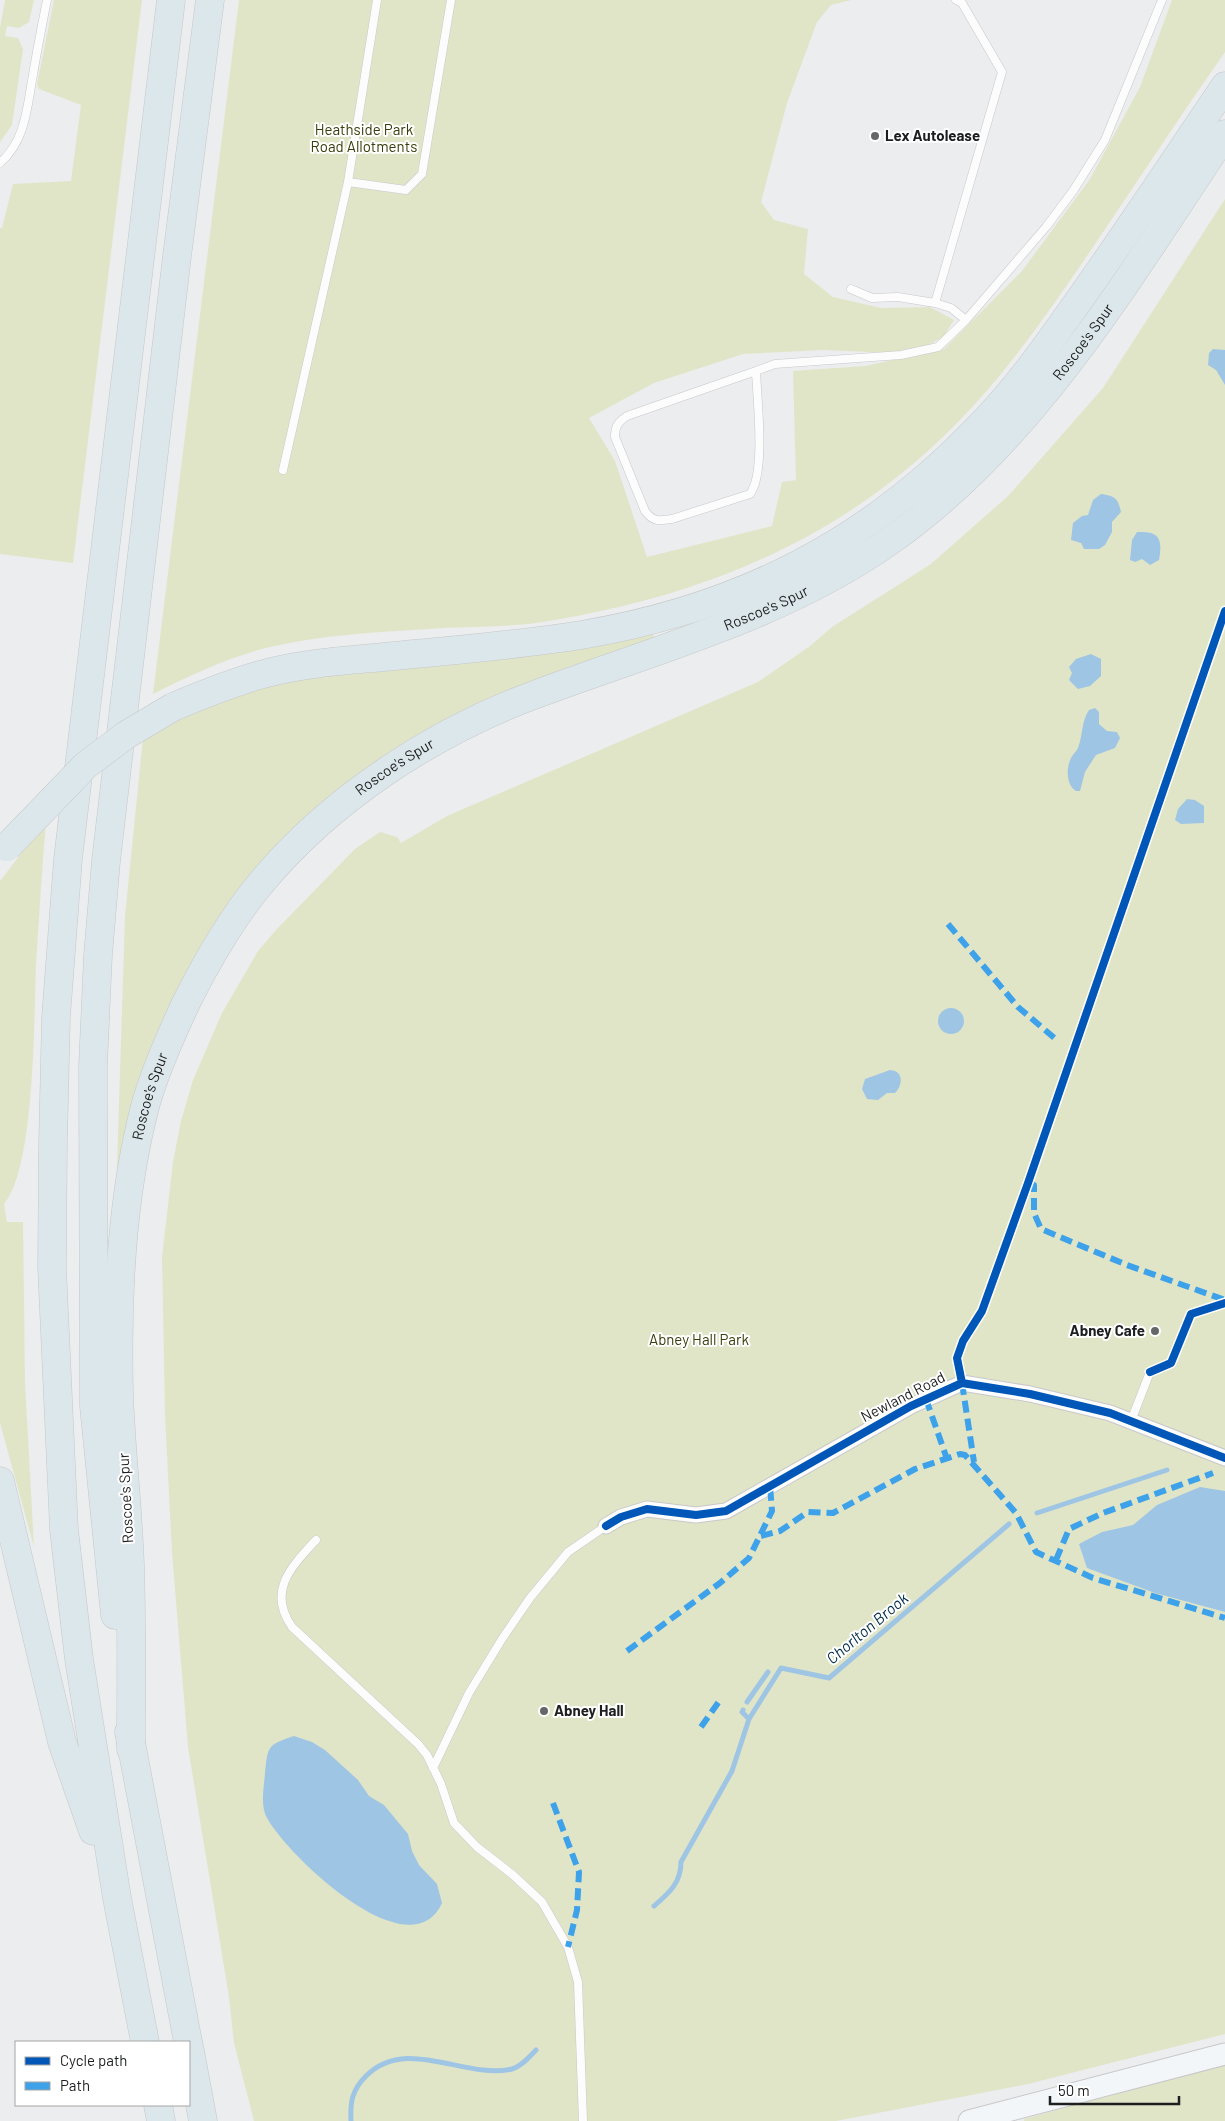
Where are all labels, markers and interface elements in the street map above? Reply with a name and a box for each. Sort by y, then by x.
park label: Heathside Park Road Allotments [311,120,417,155]
place label: Lex Autolease [885,126,980,144]
marker: Lex Autolease [869,130,881,142]
street label: Roscoe's Spur [1048,299,1117,383]
street label: Roscoe's Spur [721,581,811,634]
street label: Roscoe's Spur [351,733,437,799]
street label: Roscoe's Spur [127,1049,171,1142]
place label: Abney Cafe [1070,1321,1145,1339]
marker: Abney Cafe [1149,1325,1161,1337]
park label: Abney Hall Park [649,1330,749,1348]
street label: Newland Road [857,1367,948,1425]
street label: Roscoe's Spur [114,1452,136,1544]
water label: Chorlton Brook [822,1588,912,1667]
place label: Abney Hall [554,1701,624,1719]
marker: Abney Hall [538,1705,550,1717]
legend [15,2041,190,2106]
text: Cycle path [60,2051,127,2069]
scale bar [1050,2074,1179,2106]
text: Path [60,2076,90,2094]
text: 50 m [1058,2081,1090,2099]

